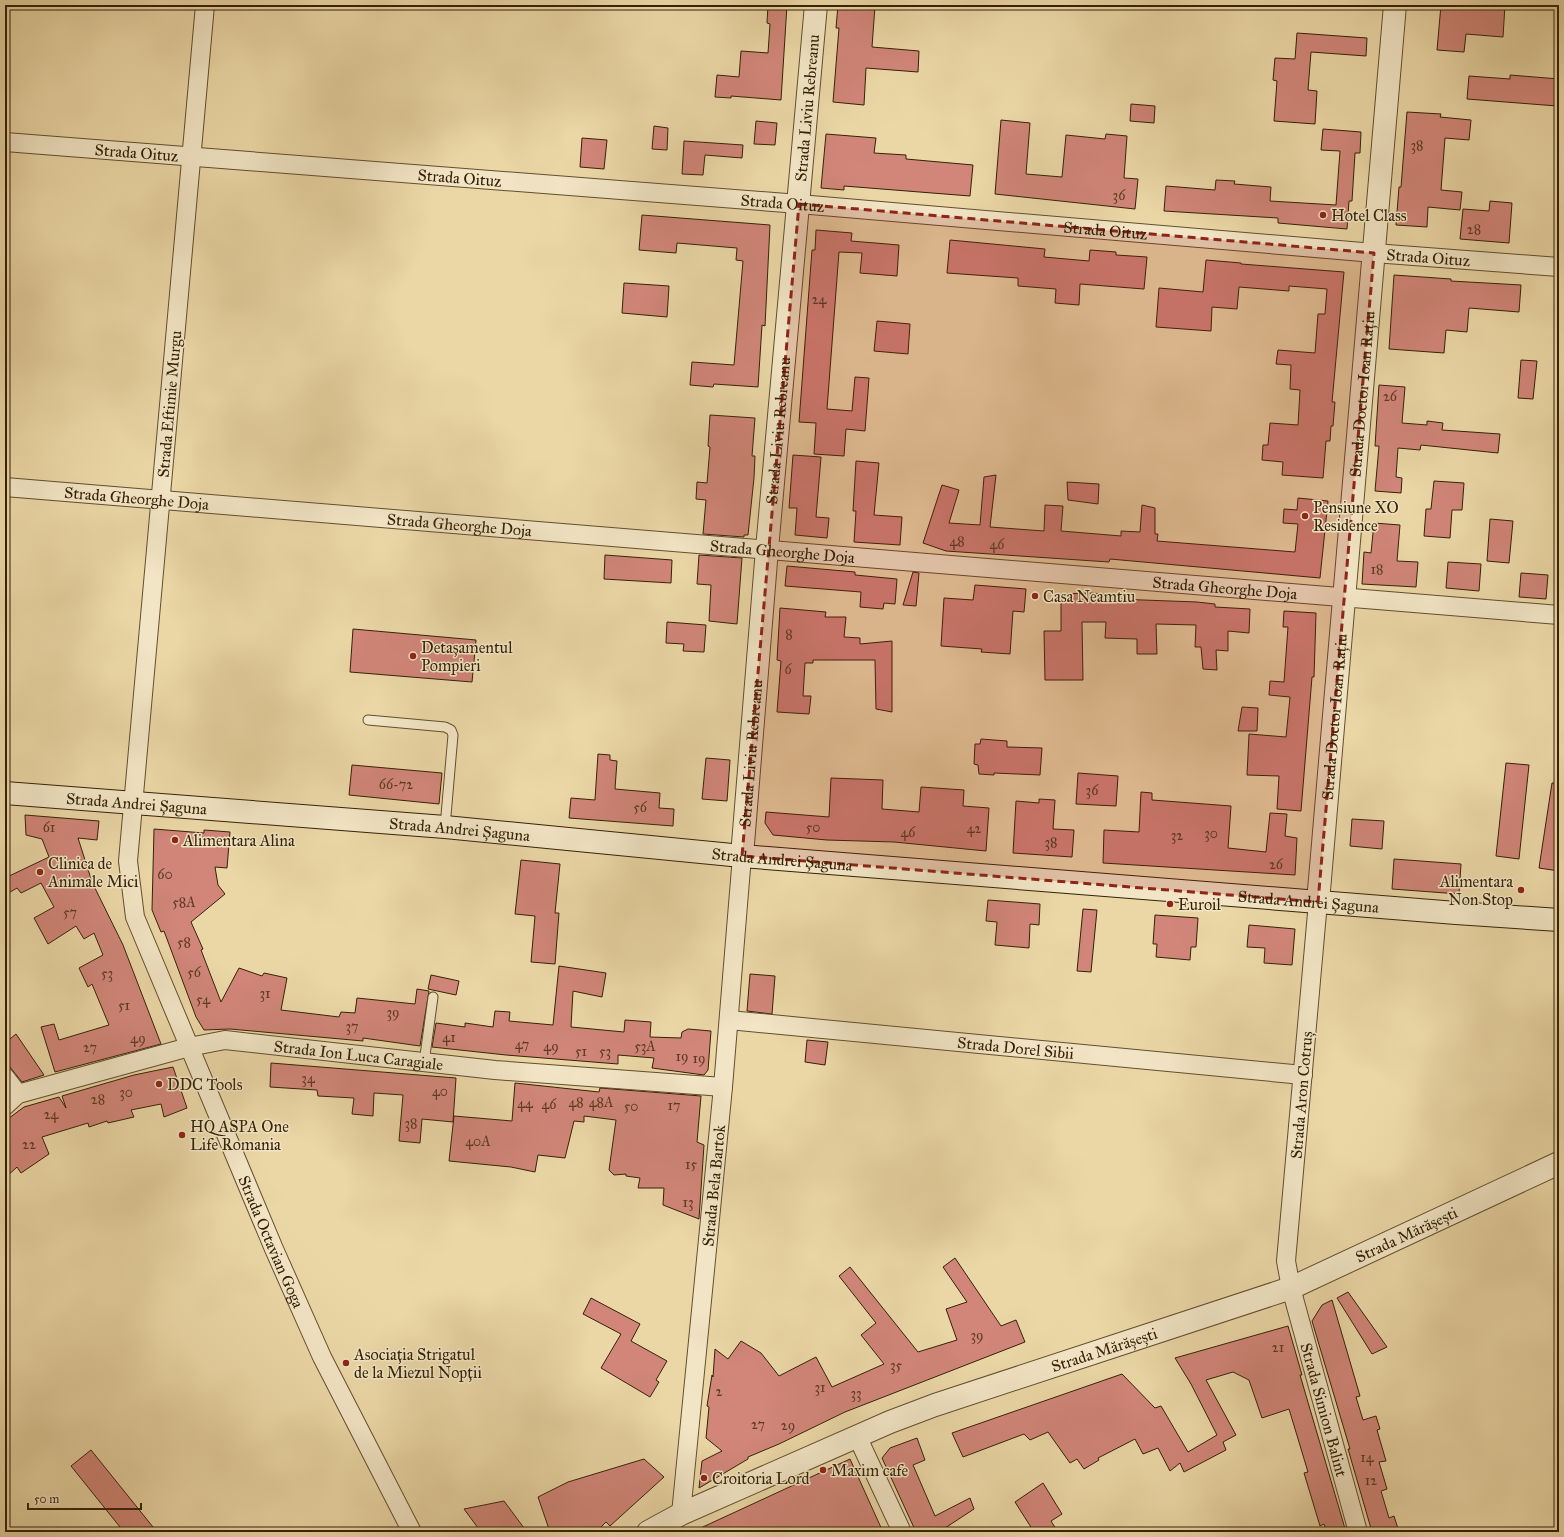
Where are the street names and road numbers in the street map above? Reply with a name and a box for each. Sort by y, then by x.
street label: Strada Liviu Rebreanu [791,33,823,182]
street label: Strada Oituz [94,140,180,166]
street label: Strada Oituz [417,165,503,191]
street label: Strada Oituz [740,190,826,216]
street label: Strada Oituz [1063,218,1149,244]
street label: Strada Oituz [1386,245,1472,270]
street label: Strada Doctor Ioan Rațiu [1346,310,1379,478]
street label: Strada Eftimie Murgu [154,329,186,479]
street label: Strada Liviu Rebreanu [762,356,794,505]
street label: Strada Gheorghe Doja [63,483,210,514]
street label: Strada Gheorghe Doja [386,510,533,540]
street label: Strada Gheorghe Doja [709,536,856,567]
street label: Strada Gheorghe Doja [1152,573,1298,603]
street label: Strada Doctor Ioan Rațiu [1318,632,1351,801]
street label: Strada Liviu Rebreanu [735,678,766,828]
street label: Strada Andrei Șaguna [65,789,208,819]
street label: Strada Andrei Șaguna [388,814,531,845]
street label: Strada Andrei Șaguna [711,844,854,875]
street label: Strada Andrei Șaguna [1237,887,1380,917]
street label: Strada Aron Cotruș [1286,1030,1317,1160]
street label: Strada Dorel Sibii [956,1033,1075,1063]
street label: Strada Ion Luca Caragiale [273,1036,444,1074]
street label: Strada Bela Bartok [698,1123,729,1247]
street label: Strada Octavian Goga [234,1173,308,1311]
street label: Strada Mărășești [1352,1202,1461,1267]
street label: Strada Mărășești [1049,1323,1160,1376]
street label: Strada Simion Balint [1296,1341,1351,1479]

